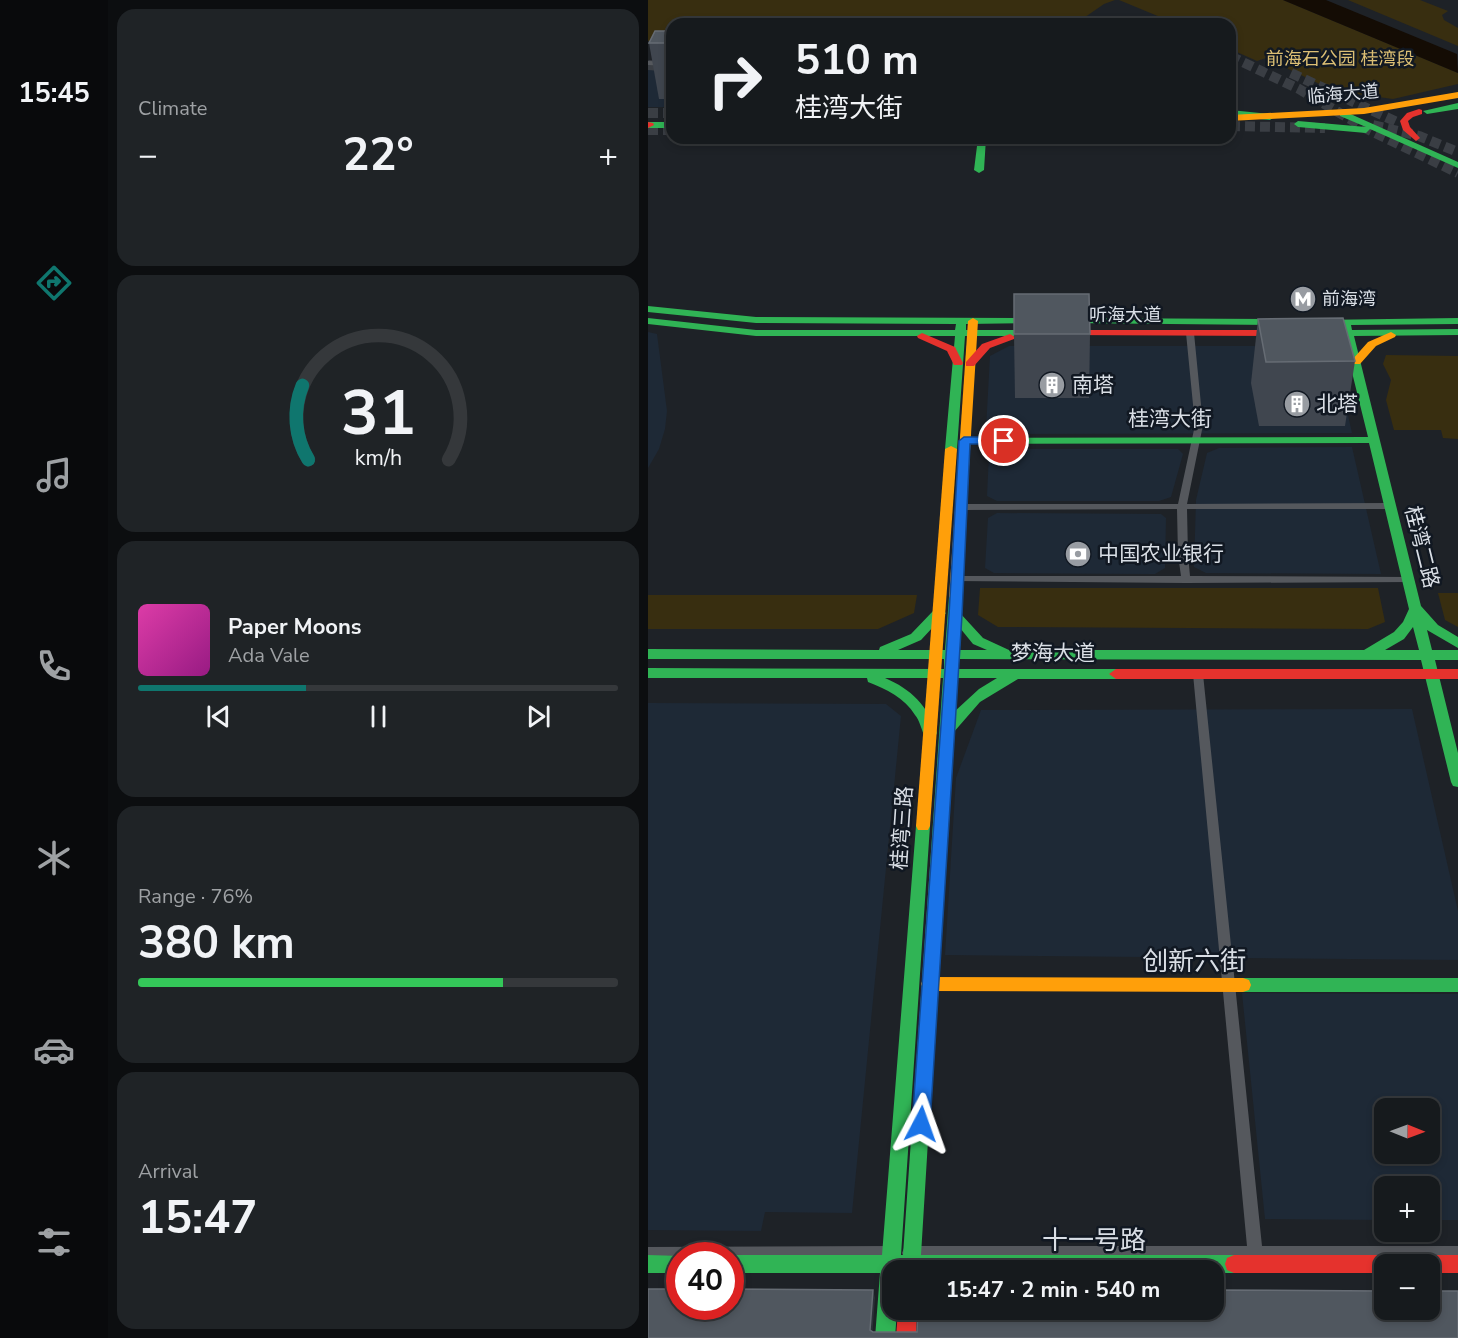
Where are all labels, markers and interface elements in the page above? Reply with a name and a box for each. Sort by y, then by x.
text: 510 m [795,32,919,89]
icon: right [696,42,774,120]
park label: 前海石公园 桂湾段 [1266,47,1414,71]
text: 15:45 [18,75,90,112]
street label: 临海大道 [1306,79,1380,109]
text: 桂湾大街 [795,90,903,127]
text: Climate [138,95,207,122]
text: 22° [342,125,414,186]
text: − [138,133,158,178]
text: + [598,133,618,178]
icon: directions [33,262,75,304]
metro station icon: 前海湾 [1288,284,1318,314]
place label: 前海湾 [1322,287,1376,311]
street label: 听海大道 [1089,303,1161,327]
building icon: 南塔 [1037,370,1067,400]
text: 31 [341,371,415,456]
place label: 南塔 [1072,371,1114,399]
building icon: 北塔 [1282,389,1312,419]
place label: 北塔 [1316,390,1358,418]
street label: 桂湾大街 [1128,405,1212,433]
pin [978,415,1029,466]
icon: arrive [987,424,1020,457]
text: km/h [354,444,402,474]
icon: music [33,454,75,496]
street label: 桂湾二路 [1398,503,1446,591]
bank icon: 中国农业银行 [1063,539,1093,569]
place label: 中国农业银行 [1098,540,1224,568]
text: Paper Moons [228,612,362,642]
street label: 梦海大道 [1011,639,1095,667]
text: Ada Vale [228,642,310,669]
icon: phone [33,645,75,687]
icon: previous [202,700,235,733]
icon: pause [362,700,395,733]
icon: next [522,700,555,733]
street label: 桂湾三路 [885,785,919,871]
icon: climate [33,837,75,879]
text: Range · 76% [138,883,253,910]
text: 380 km [138,913,295,974]
street label: 创新六街 [1142,944,1246,979]
icon: car [33,1029,75,1071]
position arrow [889,1092,953,1156]
north arrow [1374,1098,1440,1164]
map controls [1374,1098,1440,1320]
text: Arrival [138,1158,198,1185]
button: + [1374,1176,1440,1242]
text: 15:47 [138,1188,257,1249]
icon: filters [33,1221,75,1263]
street label: 十一号路 [1042,1223,1146,1258]
speed limit sign: 40 [666,1242,744,1320]
button: − [1374,1254,1440,1320]
text: 15:47 · 2 min · 540 m [946,1275,1160,1305]

